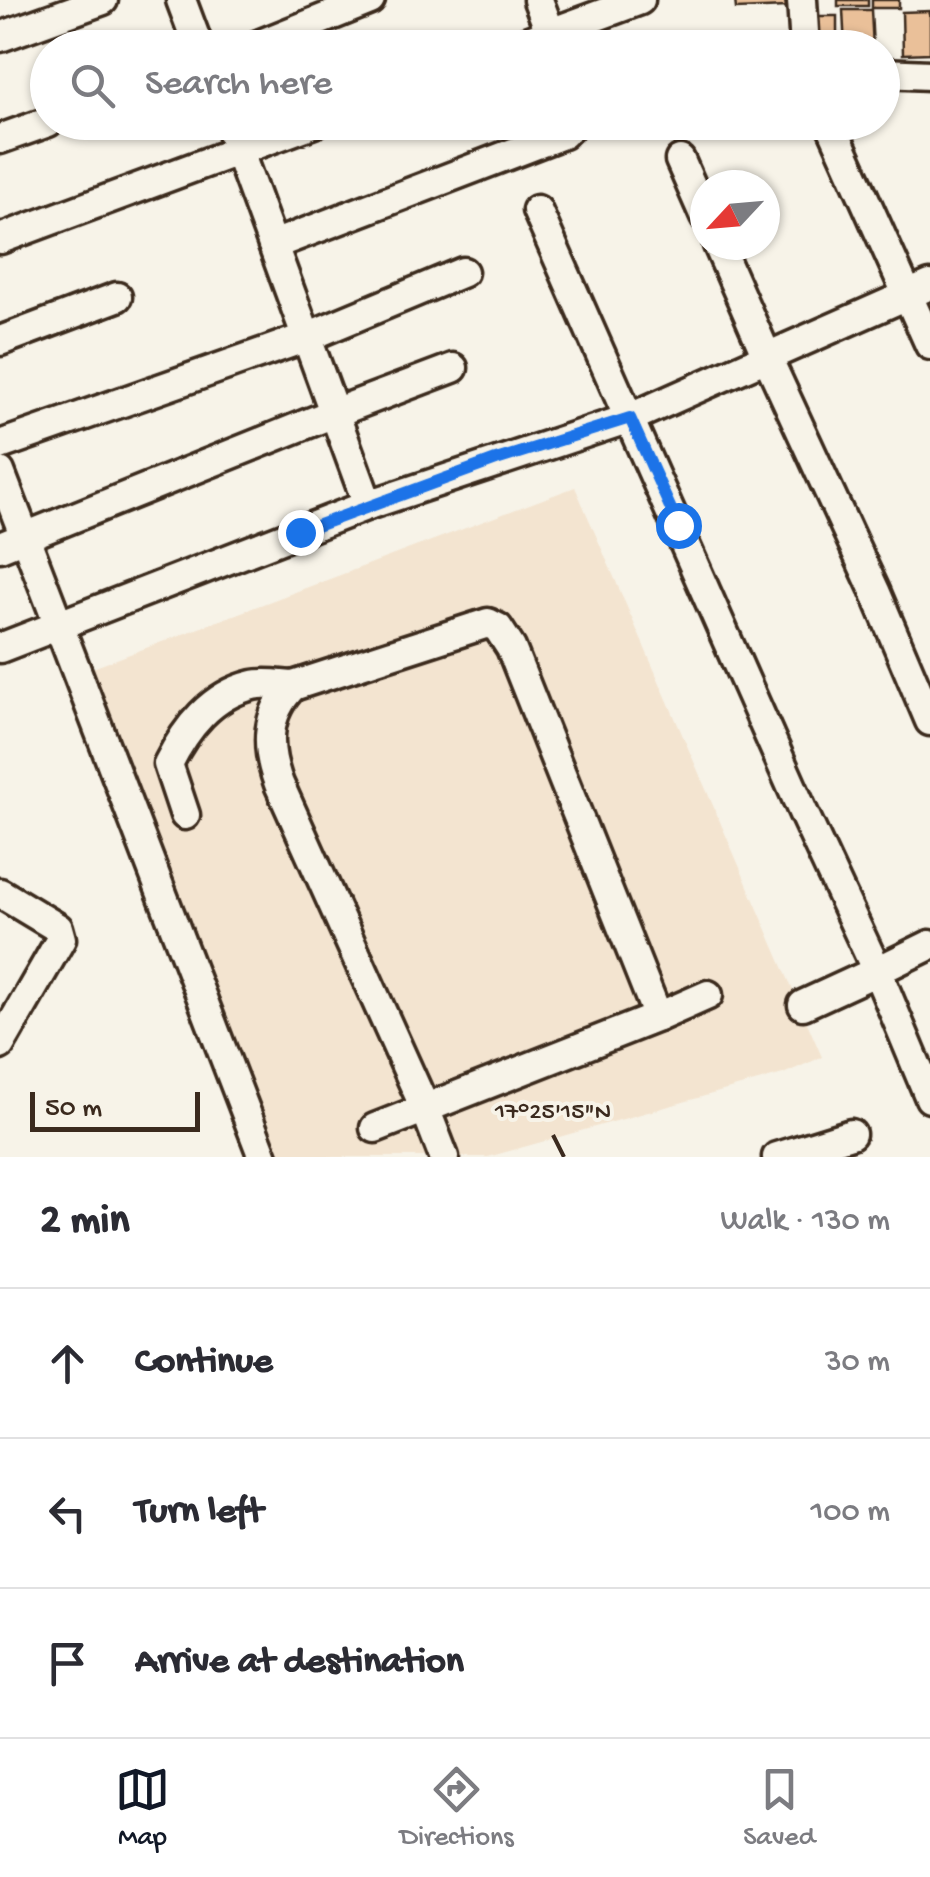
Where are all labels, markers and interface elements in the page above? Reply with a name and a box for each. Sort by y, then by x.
search box [30,30,900,140]
icon: search [65,58,120,113]
text: Search here [145,63,332,107]
north arrow [690,170,780,260]
route start [656,503,702,549]
route end [278,510,324,556]
scale bar [30,1087,200,1132]
text: 50 m [45,1093,102,1126]
text: 17°25'15"N [494,1099,611,1128]
text: 2 min [40,1198,129,1247]
text: Walk · 130 m [721,1203,890,1241]
icon: ahead [40,1336,95,1391]
text: Continue [135,1341,273,1385]
text: 30 m [825,1344,890,1382]
icon: left [40,1486,95,1541]
text: Turn left [135,1491,263,1535]
text: 100 m [810,1494,890,1532]
icon: arrive [40,1636,95,1691]
text: Arrive at destination [135,1641,464,1685]
tab: Map [115,1762,170,1855]
tab: Directions [400,1762,514,1855]
tab: Saved [743,1762,815,1855]

